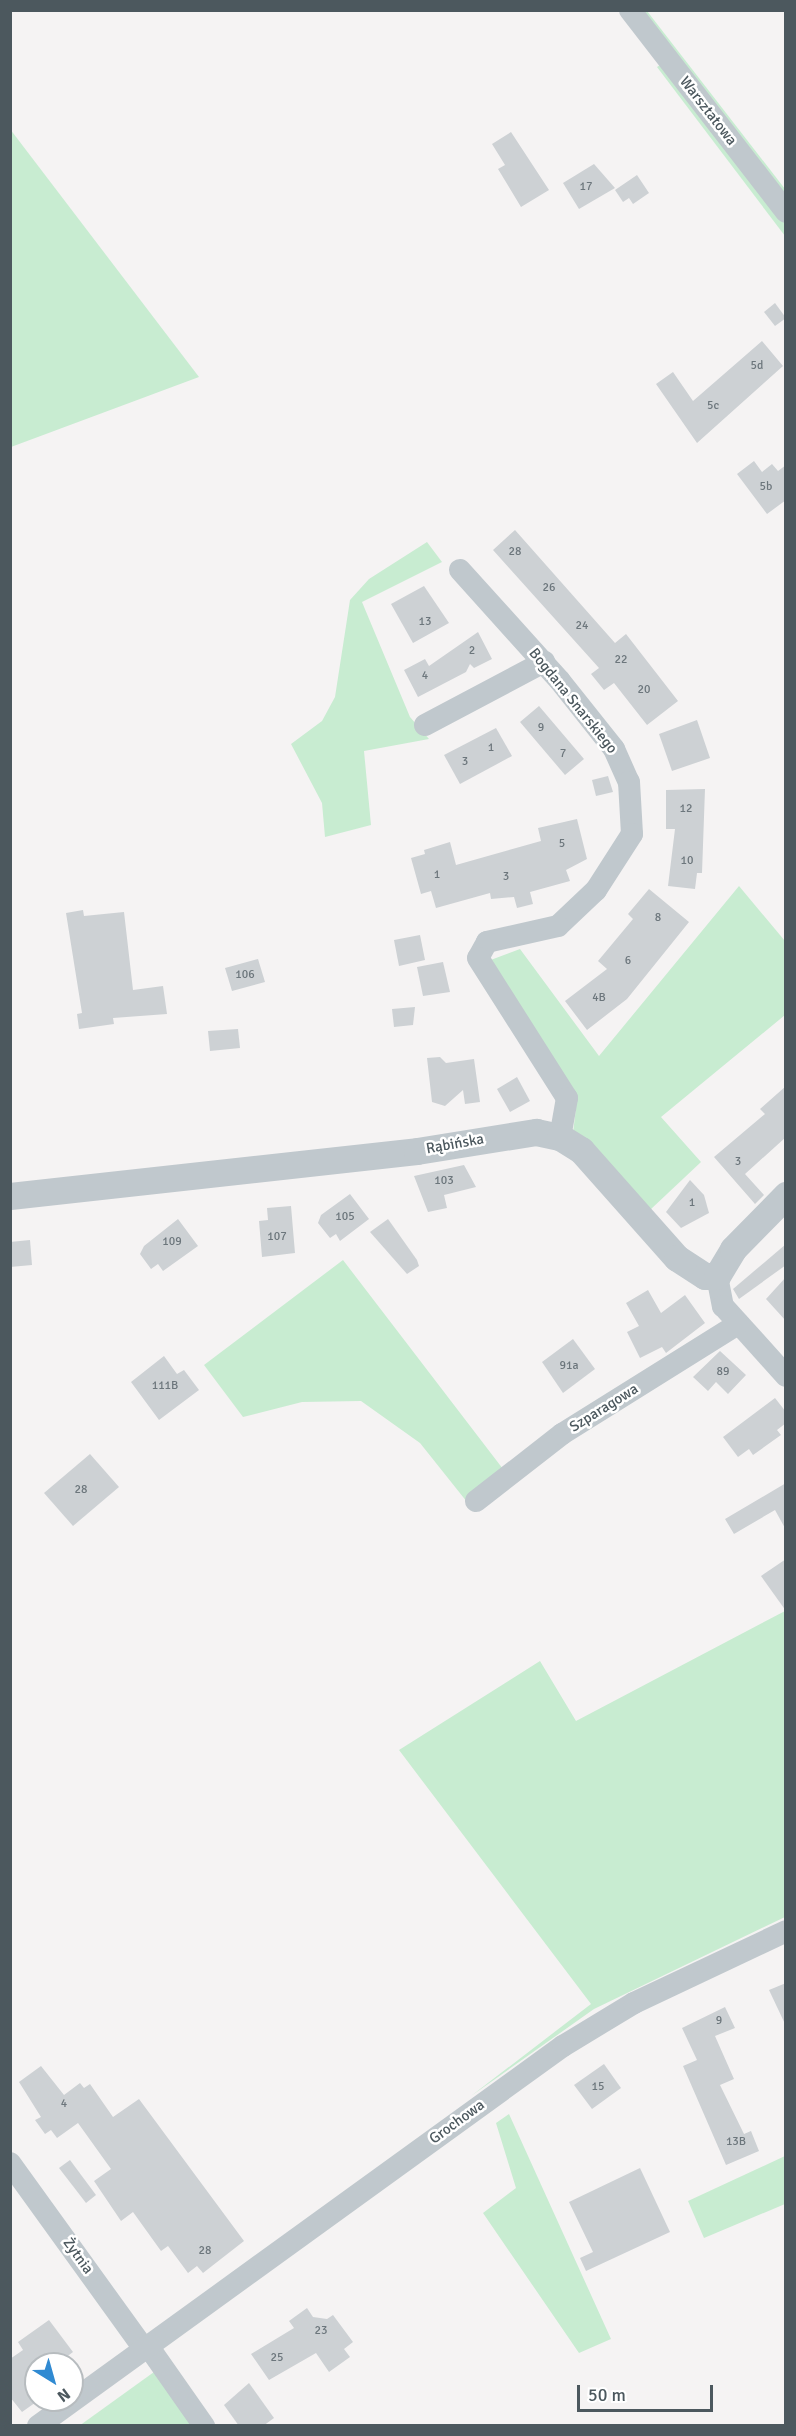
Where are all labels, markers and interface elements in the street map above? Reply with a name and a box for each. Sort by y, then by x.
street label: Warsztatowa [676,73,740,149]
house number: 17 [580,180,592,194]
house number: 5d [751,359,763,373]
house number: 5c [707,399,719,413]
house number: 5b [760,480,772,494]
house number: 28 [509,545,521,559]
house number: 26 [543,581,555,595]
house number: 13 [419,615,431,629]
house number: 24 [576,619,588,633]
house number: 2 [469,644,475,658]
street label: Bogdana Snarskiego [525,645,621,757]
house number: 22 [615,653,627,667]
house number: 4 [422,669,428,683]
house number: 20 [638,683,650,697]
house number: 9 [538,721,544,735]
house number: 1 [488,741,494,755]
house number: 7 [560,747,566,761]
house number: 3 [462,755,468,769]
house number: 12 [680,802,692,816]
house number: 5 [559,837,565,851]
house number: 10 [681,854,693,868]
house number: 1 [434,868,440,882]
house number: 3 [503,870,509,884]
house number: 8 [655,911,661,925]
house number: 6 [625,954,631,968]
house number: 106 [235,968,255,982]
house number: 4B [592,991,606,1005]
street label: Rąbińska [425,1130,485,1158]
house number: 3 [735,1155,741,1169]
house number: 103 [434,1174,454,1188]
house number: 1 [689,1196,695,1210]
house number: 105 [335,1210,355,1224]
house number: 107 [267,1230,287,1244]
house number: 109 [162,1235,182,1249]
house number: 91a [559,1359,579,1373]
house number: 89 [717,1365,729,1379]
house number: 111B [152,1379,178,1393]
street label: Szparagowa [566,1380,642,1436]
house number: 28 [75,1483,87,1497]
house number: 9 [716,2014,722,2028]
house number: 15 [592,2080,604,2094]
street label: Grochowa [426,2096,488,2148]
house number: 4 [61,2097,67,2111]
house number: 13B [726,2135,746,2149]
street label: Żytnia [59,2234,97,2278]
house number: 28 [199,2244,211,2258]
house number: 23 [315,2324,327,2338]
house number: 25 [271,2351,283,2365]
north arrow [24,2352,84,2412]
scale bar [580,2373,716,2411]
text: N [53,2383,74,2406]
text: 50 m [588,2384,626,2406]

